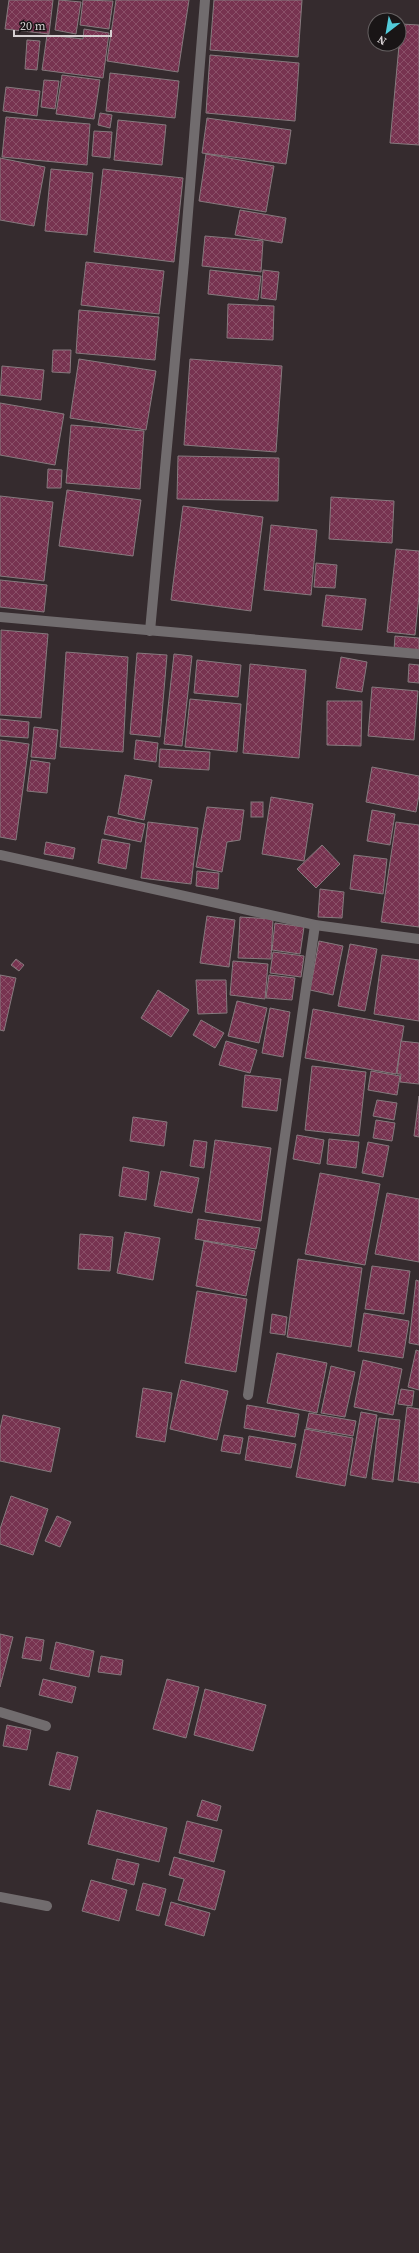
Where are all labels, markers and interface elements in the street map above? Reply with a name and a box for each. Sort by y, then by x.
scale bar [14,12,111,38]
north arrow [367,12,407,52]
text: 20 m [20,18,46,34]
text: N [375,32,389,49]

